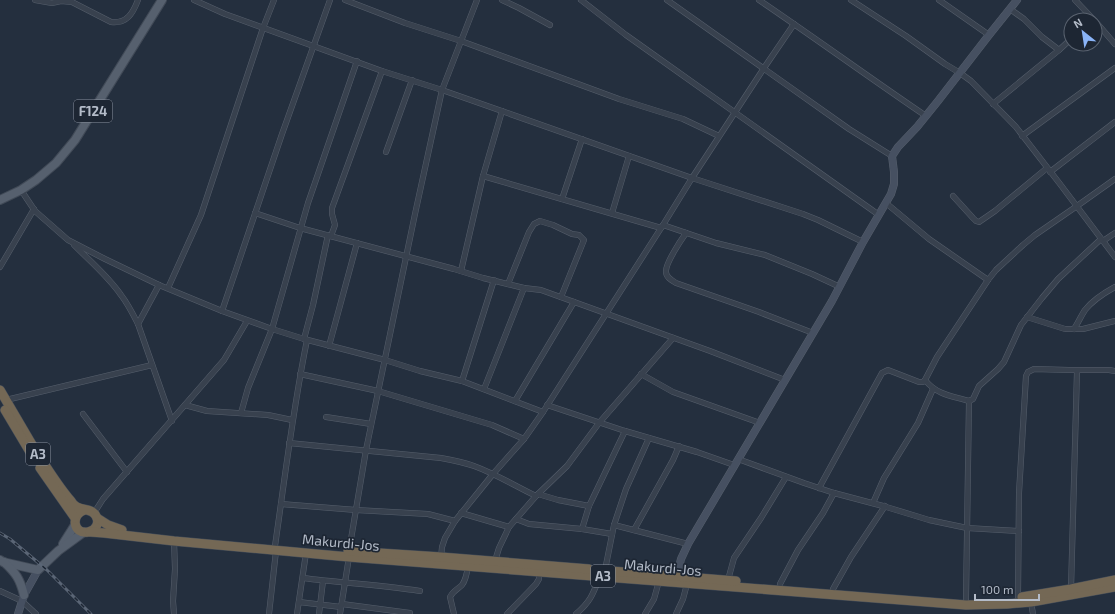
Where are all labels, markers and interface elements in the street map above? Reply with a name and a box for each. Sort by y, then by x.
north arrow [1063,12,1103,52]
text: N [1071,15,1084,31]
road number: F124 [74,100,112,122]
road number: A3 [26,443,50,465]
street label: Makurdi-Jos [302,530,380,554]
street label: Makurdi-Jos [624,555,702,579]
road number: A3 [591,565,615,587]
scale bar [975,576,1039,602]
text: 100 m [981,582,1013,596]

